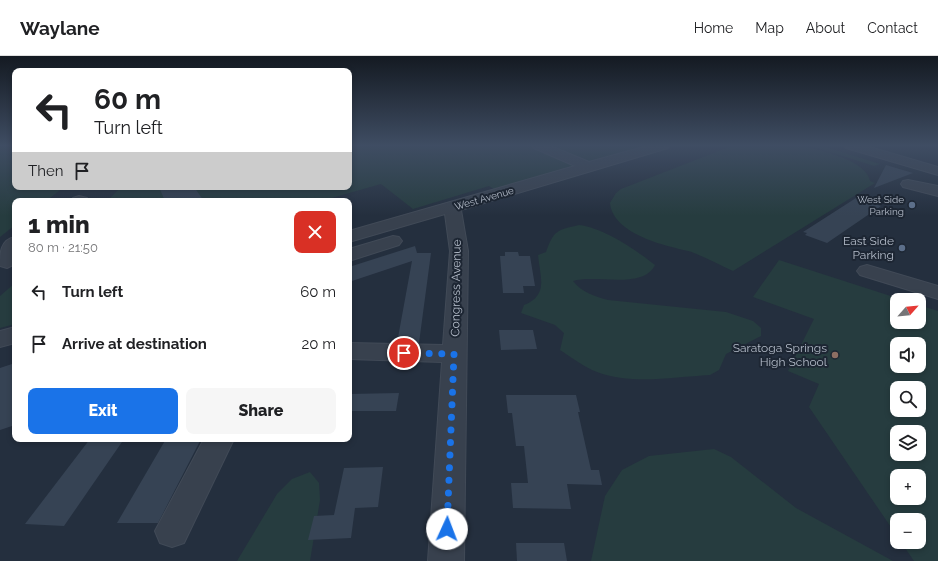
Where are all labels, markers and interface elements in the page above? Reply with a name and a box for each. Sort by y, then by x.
text: Waylane [20,17,100,39]
text: Home [694,20,733,36]
text: Map [755,20,784,36]
text: About [806,20,845,36]
text: Contact [867,20,918,36]
text: 60 m [94,83,161,116]
icon: left [28,84,80,136]
text: Turn left [94,117,163,138]
icon: arrive [71,160,93,182]
text: Then [28,162,63,180]
street label: West Avenue [453,185,515,212]
place label: West Side Parking [857,194,904,217]
marker: West Side Parking [907,200,917,210]
text: 1 min [28,210,90,239]
button: close [294,211,336,253]
place label: East Side Parking [843,234,894,262]
street label: Congress Avenue [448,239,464,337]
text: 80 m · 21:50 [28,240,98,255]
marker: East Side Parking [897,243,907,253]
icon: left [28,281,50,303]
text: Turn left [62,283,123,301]
text: 60 m [300,283,336,301]
north arrow [890,293,926,329]
map controls [890,293,926,549]
icon: arrive [28,333,50,355]
text: Arrive at destination [62,335,207,353]
text: 20 m [301,335,336,353]
pin [387,336,421,370]
button: sound [890,337,926,373]
place label: Saratoga Springs High School [733,341,828,369]
icon: arrive [393,342,415,364]
marker: Saratoga Springs High School [830,350,840,360]
button: search [890,381,926,417]
button: Exit [28,388,178,434]
button: Share [186,388,336,434]
button: layers [890,425,926,461]
button: + [890,469,926,505]
position arrow [426,508,468,550]
button: − [890,513,926,549]

